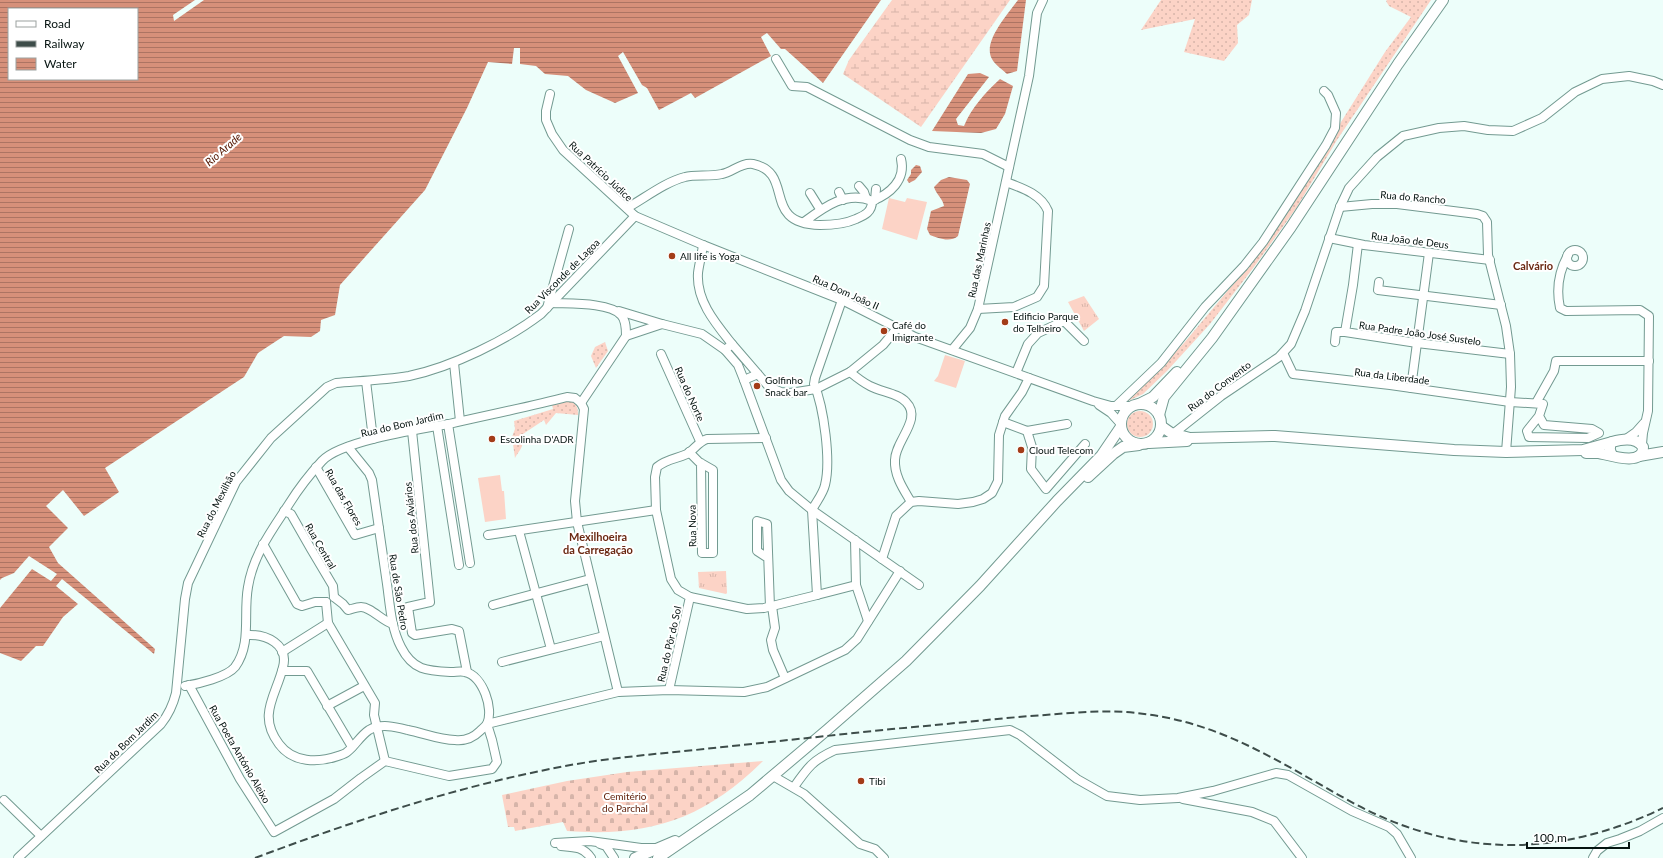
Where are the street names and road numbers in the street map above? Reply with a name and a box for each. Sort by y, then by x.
street label: Rua Patrício Júdice [567,139,635,203]
street label: Rua do Rancho [1380,188,1447,206]
street label: Rua das Marinhas [965,221,993,299]
street label: Rua João de Deus [1371,229,1449,251]
street label: Rua Visconde de Lagoa [522,236,602,316]
street label: Rua Dom João II [811,272,881,312]
street label: Rua Padre João José Sustelo [1358,318,1482,348]
street label: Rua do Convento [1185,358,1253,414]
street label: Rua do Norte [673,365,707,423]
street label: Rua da Liberdade [1354,365,1430,387]
street label: Rua do Bom Jardim [360,409,444,439]
street label: Rua das Flores [323,467,365,527]
street label: Rua do Mexilhão [194,468,238,539]
street label: Rua dos Aviários [401,482,421,554]
street label: Rua Nova [686,505,698,547]
street label: Rua Central [303,521,339,571]
street label: Rua de São Pedro [387,553,411,631]
street label: Rua do Pôr do Sol [654,605,684,683]
street label: Rua Poeta António Aleixo [207,703,273,805]
street label: Rua do Bom Jardim [92,708,160,776]

